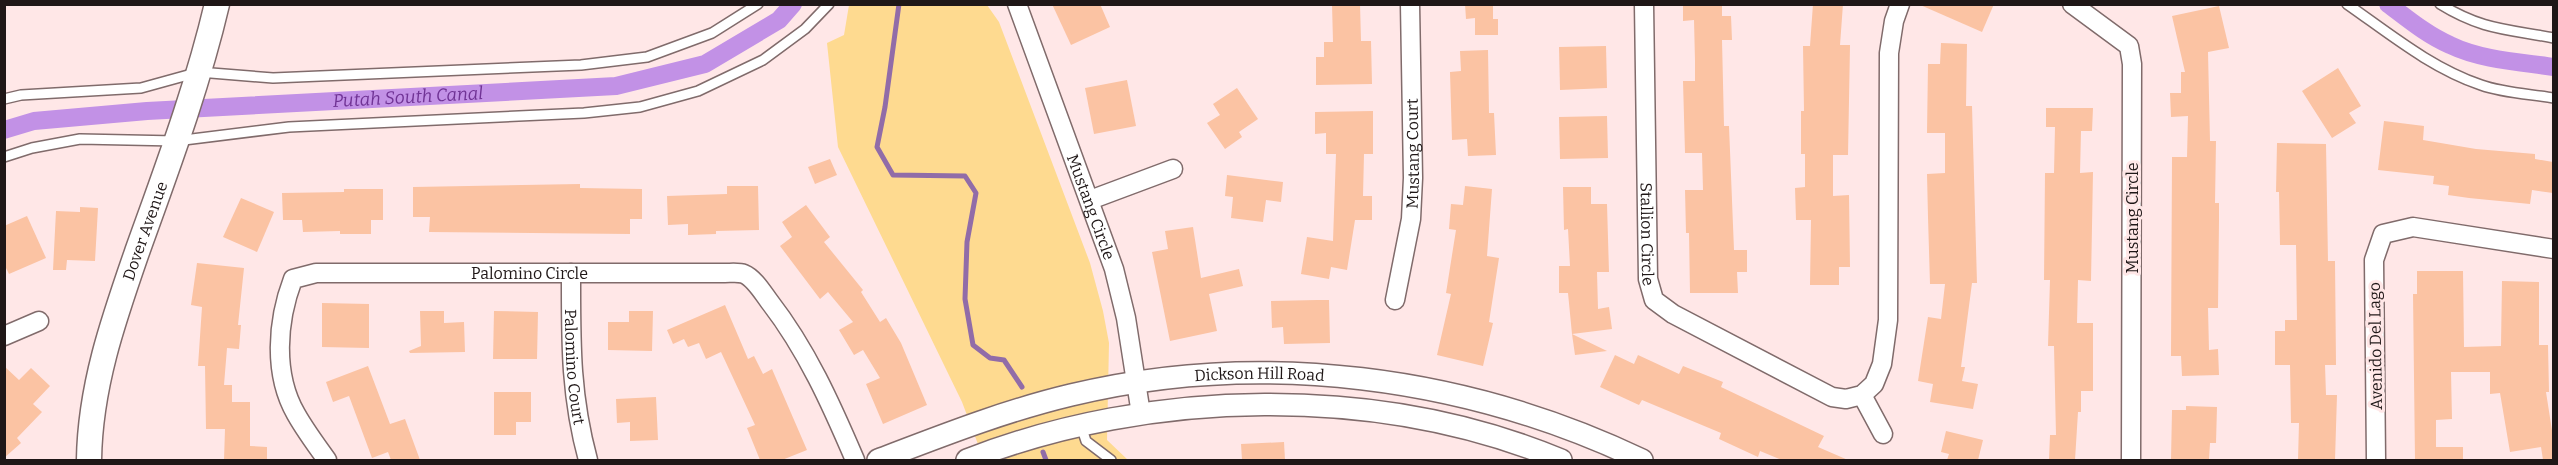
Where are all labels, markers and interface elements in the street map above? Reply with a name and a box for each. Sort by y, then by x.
water label: Putah South Canal [332,82,484,112]
street label: Mustang Court [1403,98,1423,209]
street label: Mustang Circle [1063,152,1119,262]
street label: Mustang Circle [2123,162,2142,274]
street label: Dover Avenue [119,179,172,283]
street label: Stallion Circle [1637,182,1658,288]
street label: Palomino Circle [471,264,588,283]
street label: Avenido Del Lago [2365,282,2386,410]
street label: Palomino Court [561,309,589,426]
street label: Dickson Hill Road [1194,364,1326,385]

